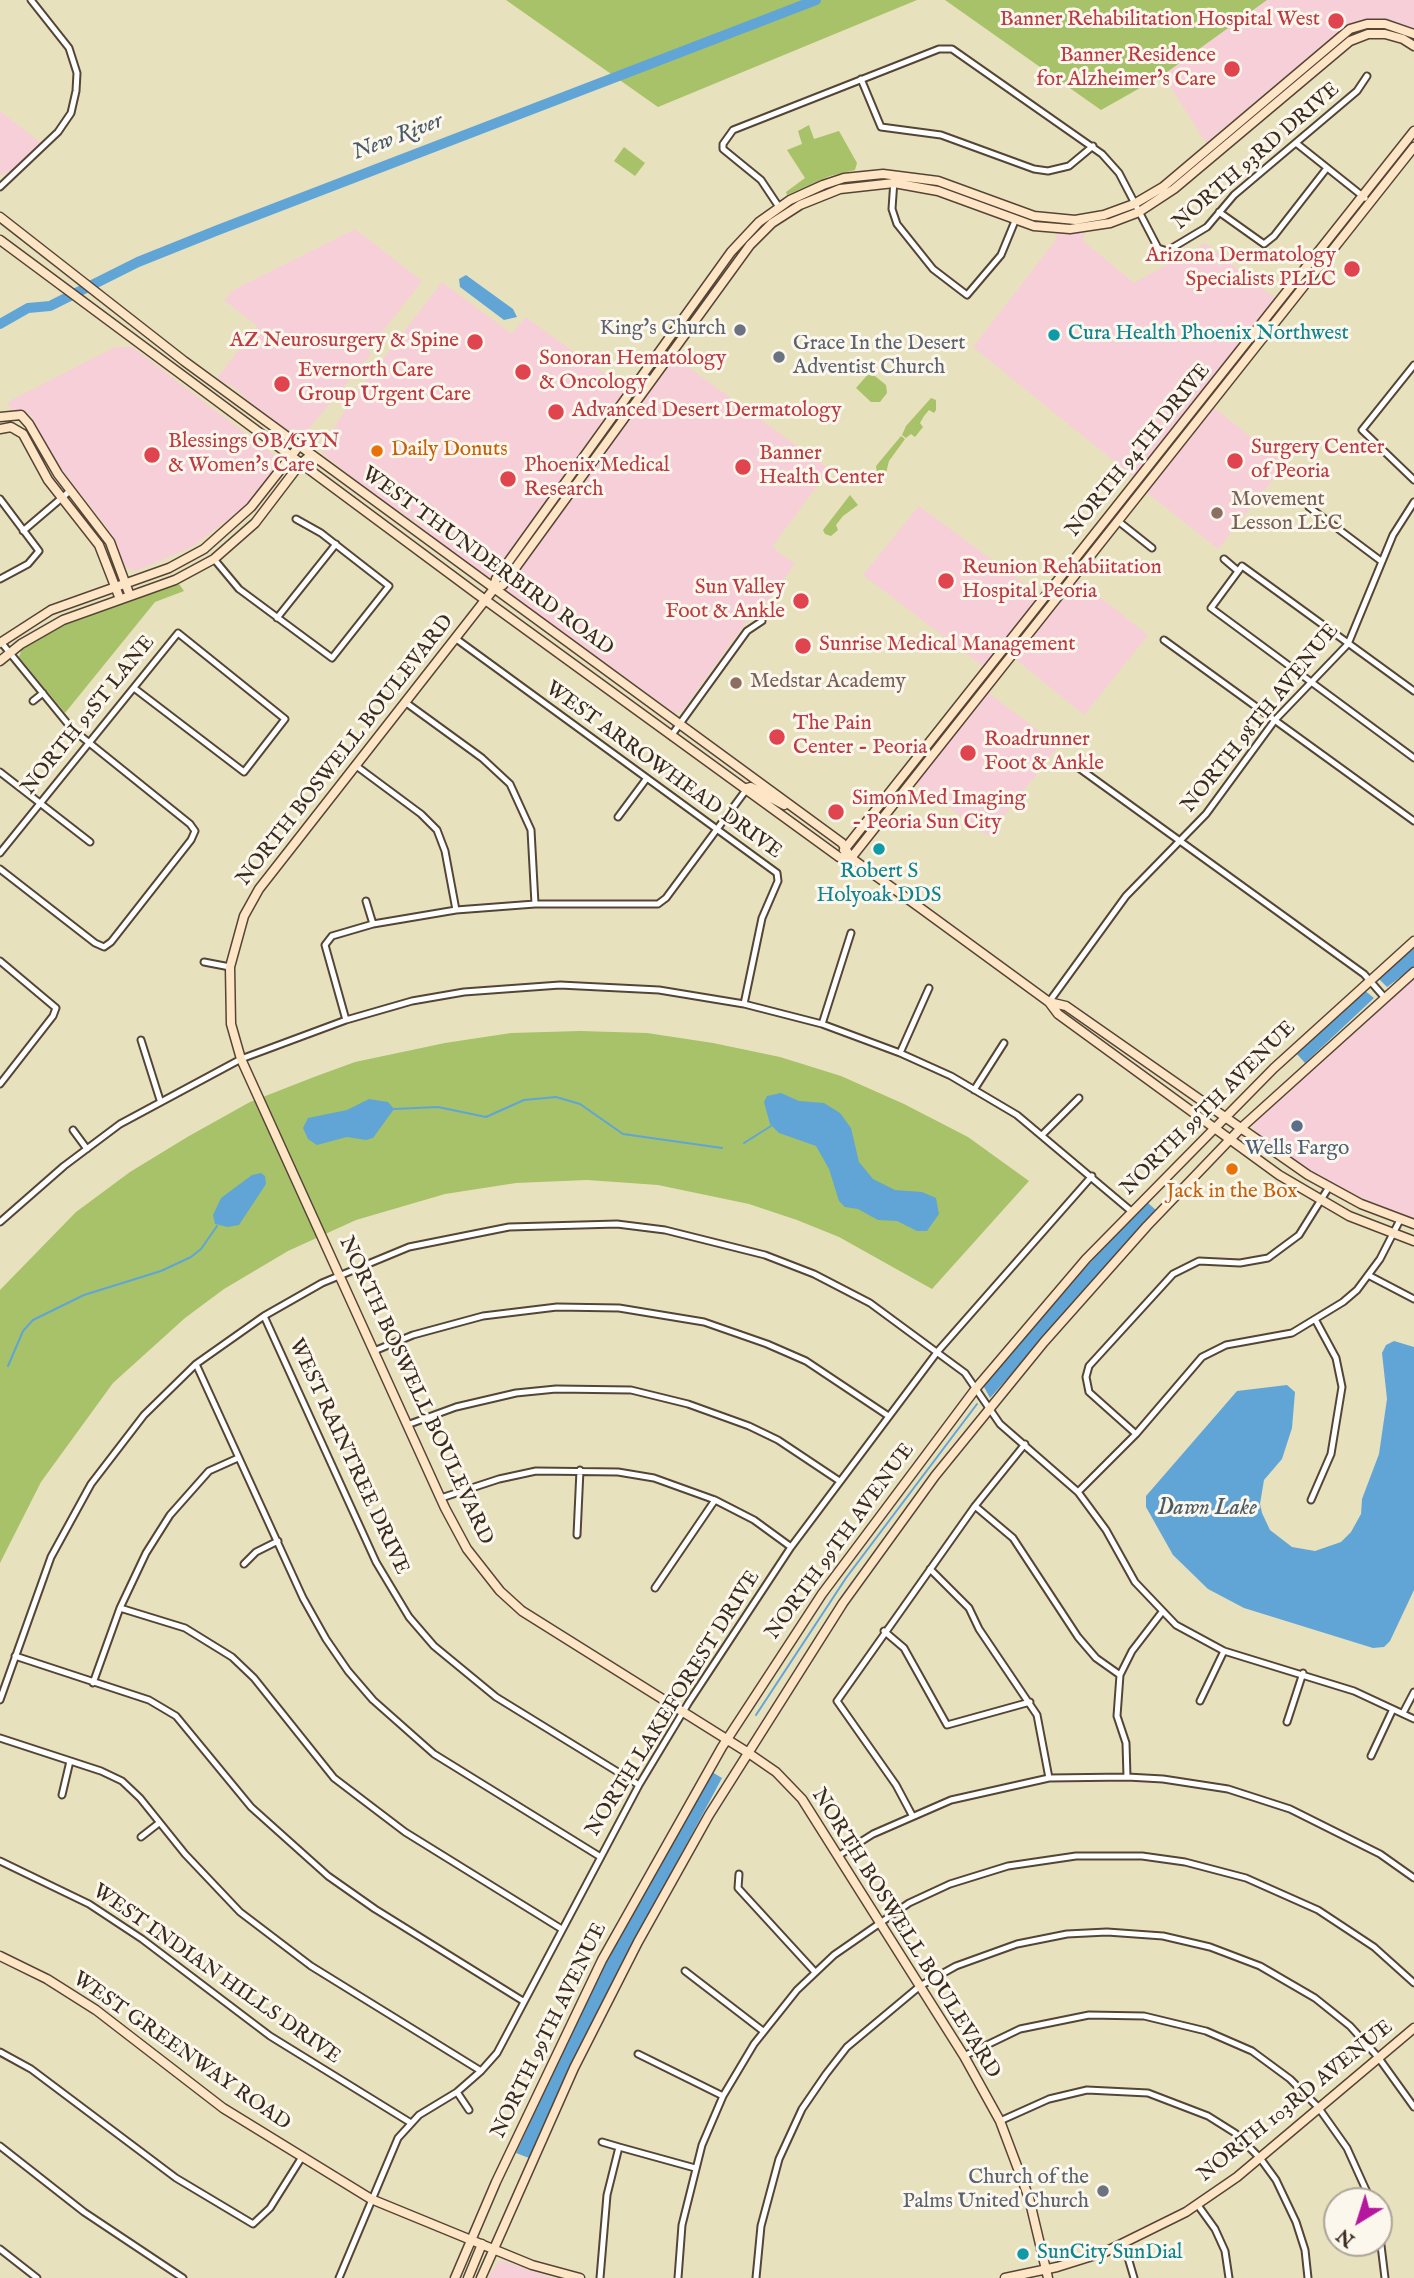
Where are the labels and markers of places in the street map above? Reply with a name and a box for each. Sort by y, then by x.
place label: Banner Rehabilitation Hospital West [1000,8,1320,34]
marker: Banner Rehabilitation Hospital West [1326,11,1346,31]
place label: Banner Residence for Alzheimer's Care [1036,44,1216,94]
marker: Banner Residence for Alzheimer's Care [1222,59,1242,79]
place label: Arizona Dermatology Specialists PLLC [1145,244,1336,294]
marker: Arizona Dermatology Specialists PLLC [1342,259,1362,279]
place label: King's Church [600,317,726,343]
marker: King's Church [732,322,748,338]
place label: Cura Health Phoenix Northwest [1068,322,1349,348]
marker: Cura Health Phoenix Northwest [1046,327,1062,343]
place label: AZ Neurosurgery & Spine [230,329,459,355]
marker: AZ Neurosurgery & Spine [465,332,485,352]
place label: Grace In the Desert Adventist Church [793,332,966,382]
place label: Sonoran Hematology & Oncology [539,347,726,397]
marker: Grace In the Desert Adventist Church [771,349,787,365]
place label: Evernorth Care Group Urgent Care [298,359,471,409]
marker: Sonoran Hematology & Oncology [513,362,533,382]
marker: Evernorth Care Group Urgent Care [272,374,292,394]
place label: Advanced Desert Dermatology [572,399,841,425]
marker: Advanced Desert Dermatology [546,402,566,422]
place label: Blessings OB/GYN & Women's Care [168,430,339,480]
place label: Surgery Center of Peoria [1251,436,1384,486]
place label: Daily Donuts [391,438,508,464]
place label: Banner Health Center [759,442,885,492]
marker: Daily Donuts [369,443,385,459]
marker: Blessings OB/GYN & Women's Care [142,445,162,465]
marker: Surgery Center of Peoria [1225,451,1245,471]
place label: Phoenix Medical Research [524,454,670,504]
marker: Banner Health Center [733,457,753,477]
marker: Phoenix Medical Research [498,469,518,489]
place label: Movement Lesson LLC [1231,488,1342,538]
marker: Movement Lesson LLC [1209,505,1225,521]
place label: Reunion Rehabiitation Hospital Peoria [962,556,1162,606]
marker: Reunion Rehabiitation Hospital Peoria [936,571,956,591]
place label: Sun Valley Foot & Ankle [665,576,785,626]
marker: Sun Valley Foot & Ankle [791,591,811,611]
place label: Sunrise Medical Management [819,633,1075,659]
marker: Sunrise Medical Management [793,636,813,656]
place label: Medstar Academy [750,670,906,696]
marker: Medstar Academy [728,675,744,691]
place label: The Pain Center - Peoria [793,712,927,762]
marker: The Pain Center - Peoria [767,727,787,747]
place label: Roadrunner Foot & Ankle [984,728,1104,778]
marker: Roadrunner Foot & Ankle [958,743,978,763]
place label: SimonMed Imaging - Peoria Sun City [852,787,1026,837]
marker: SimonMed Imaging - Peoria Sun City [826,802,846,822]
marker: Robert S Holyoak DDS [871,841,887,857]
place label: Robert S Holyoak DDS [817,860,941,910]
marker: Wells Fargo [1289,1118,1305,1134]
place label: Wells Fargo [1245,1137,1349,1163]
marker: Jack in the Box [1224,1161,1240,1177]
place label: Jack in the Box [1166,1180,1298,1206]
place label: Church of the Palms United Church [903,2166,1089,2216]
marker: Church of the Palms United Church [1095,2183,1111,2199]
place label: SunCity SunDial [1037,2241,1183,2267]
marker: SunCity SunDial [1015,2246,1031,2262]

